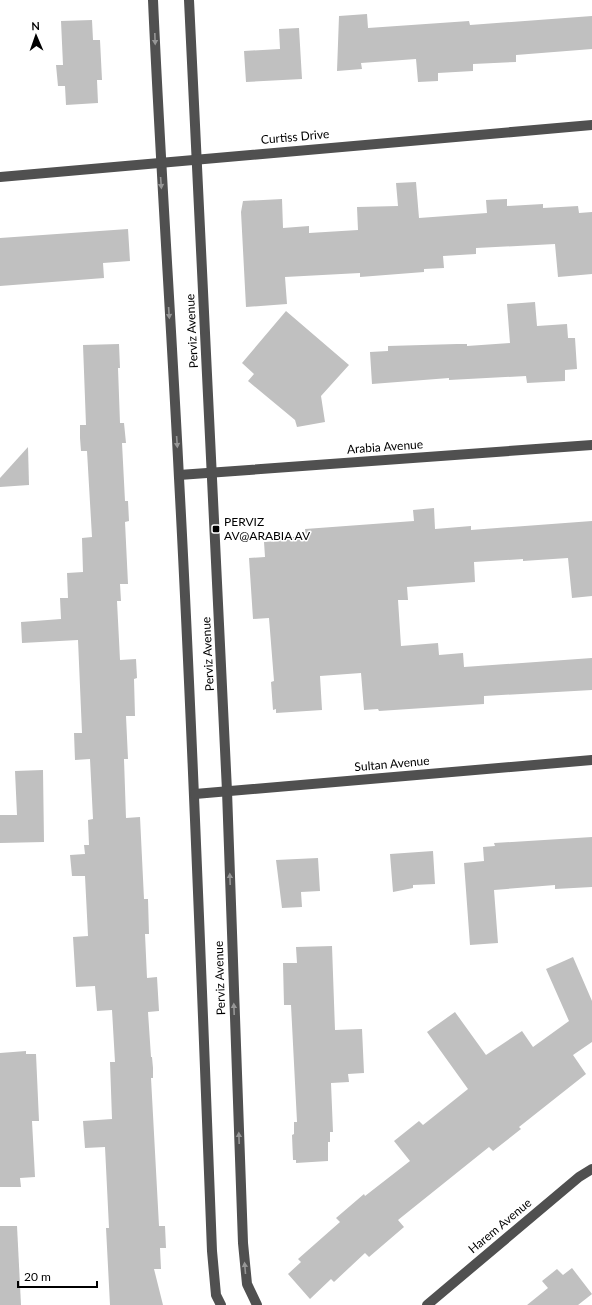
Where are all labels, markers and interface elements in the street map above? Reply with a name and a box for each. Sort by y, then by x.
north arrow [16,16,56,56]
text: N [31,19,40,32]
one-way arrow [152,33,158,46]
street label: Curtiss Drive [260,126,330,147]
one-way arrow [158,177,165,189]
street label: Perviz Avenue [182,293,201,369]
one-way arrow [166,307,173,319]
one-way arrow [174,436,181,448]
street label: Arabia Avenue [346,436,424,457]
place label: PERVIZ AV@ARABIA AV [224,514,311,543]
marker: PERVIZ AV@ARABIA AV [211,524,221,534]
street label: Perviz Avenue [198,616,217,692]
street label: Sultan Avenue [354,753,430,774]
one-way arrow [227,872,233,885]
street label: Perviz Avenue [211,941,228,1016]
one-way arrow [231,1002,237,1015]
one-way arrow [236,1131,242,1144]
street label: Harem Avenue [465,1195,534,1256]
one-way arrow [242,1262,249,1274]
scale bar [18,1263,97,1289]
text: 20 m [24,1269,51,1284]

